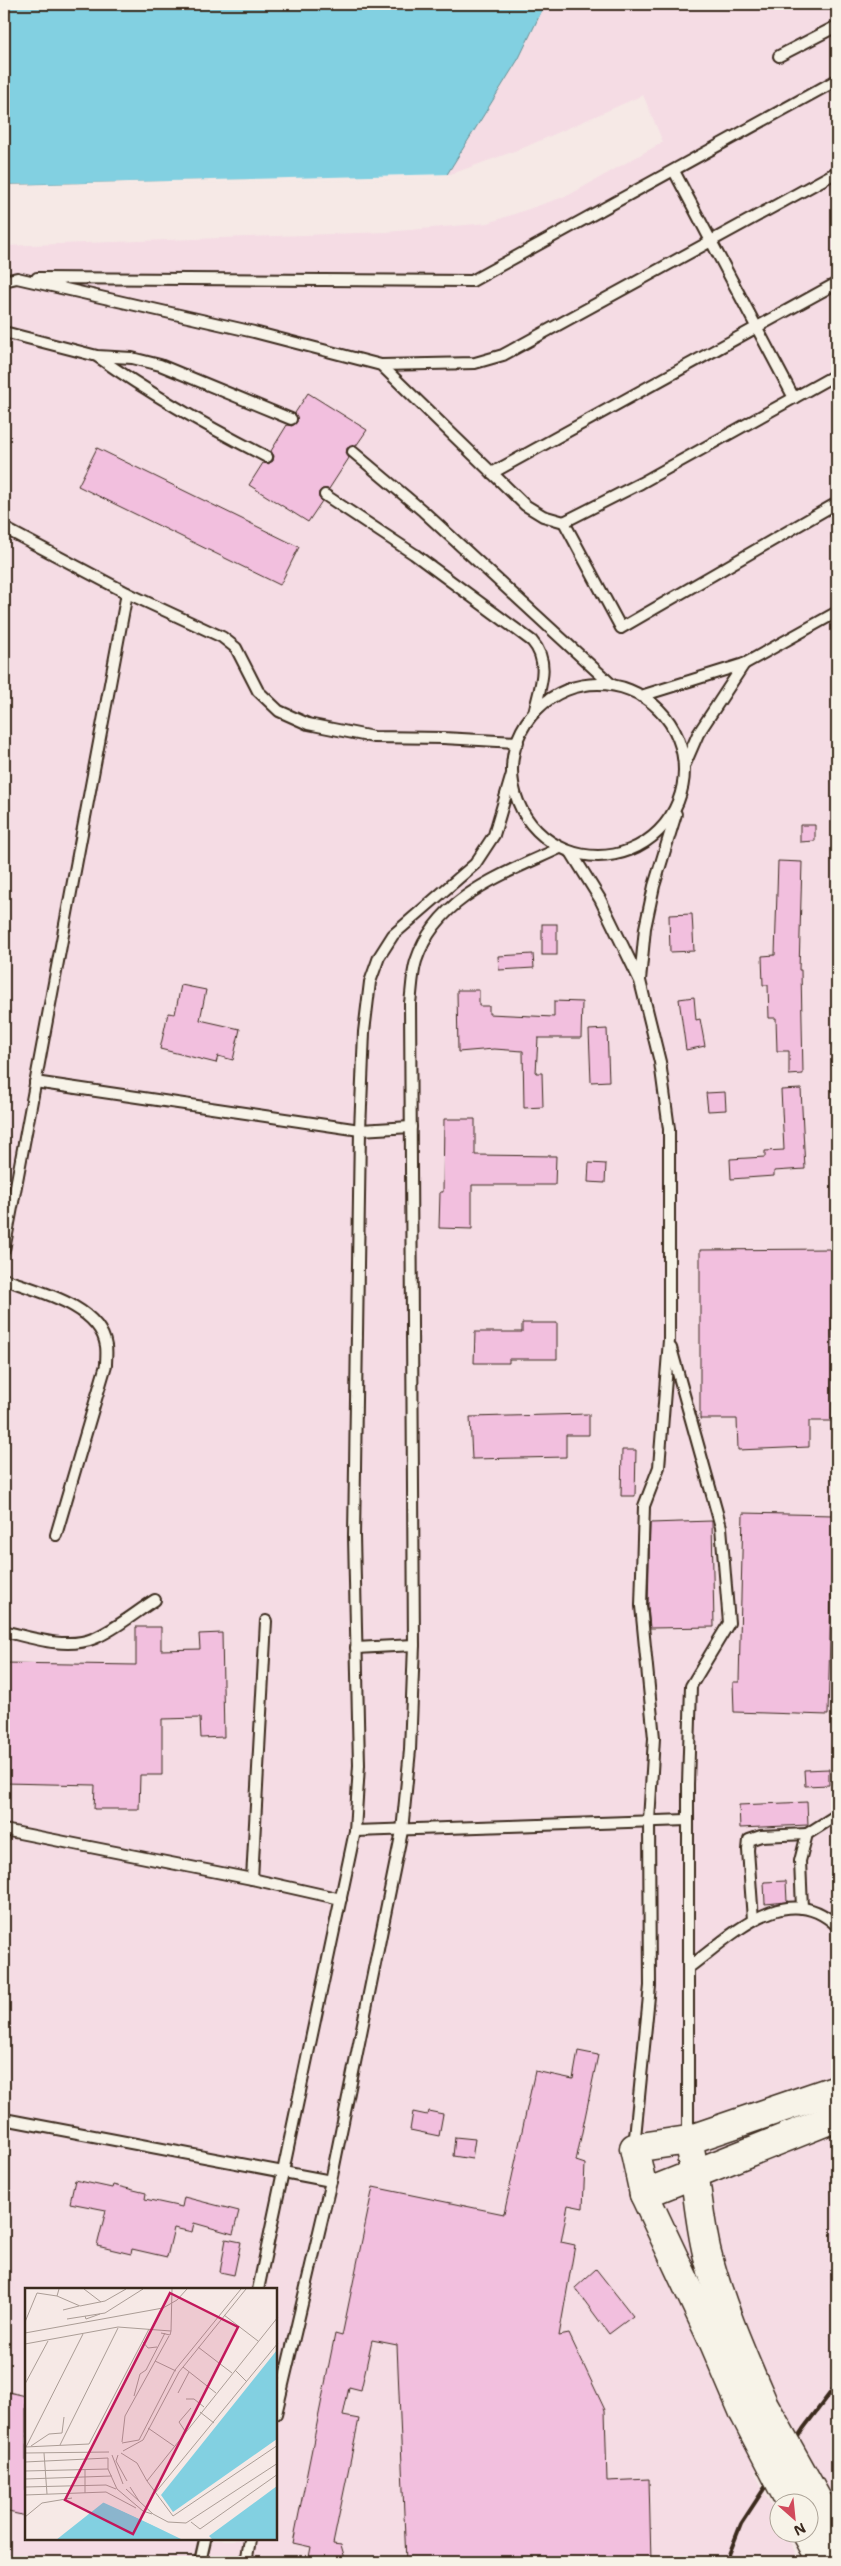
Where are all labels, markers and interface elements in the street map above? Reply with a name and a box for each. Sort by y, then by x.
inset map [25,2288,278,2541]
north arrow [768,2494,818,2544]
text: N [791,2519,809,2540]

